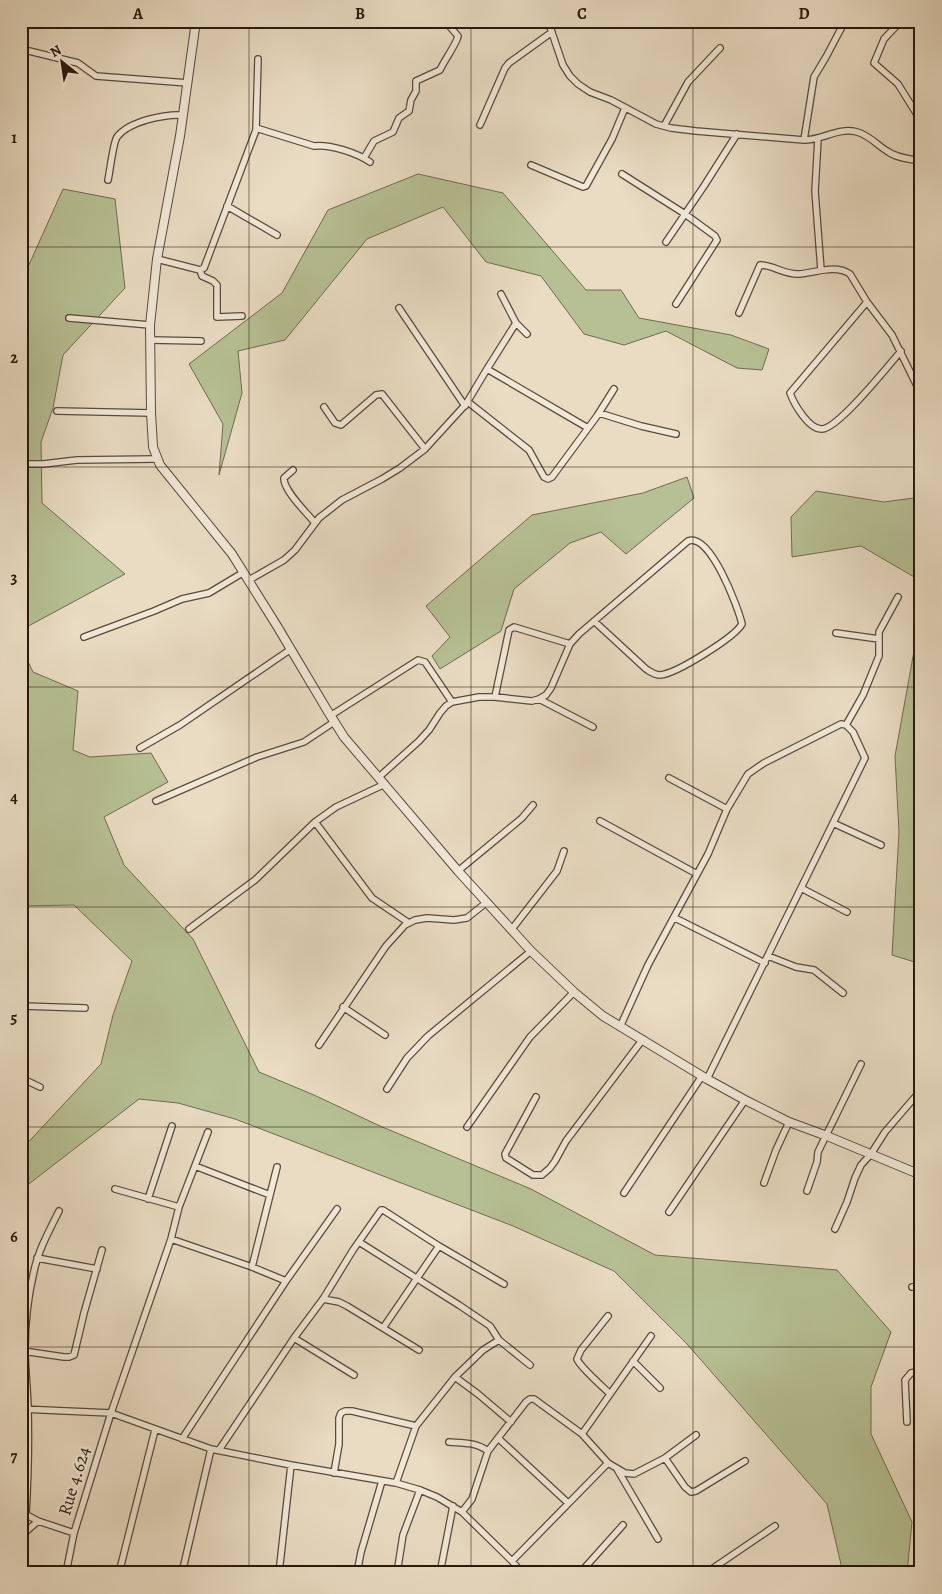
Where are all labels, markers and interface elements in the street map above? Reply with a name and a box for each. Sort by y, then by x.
text: A [132,3,144,25]
text: B [355,3,365,25]
text: C [577,3,587,25]
text: D [798,3,810,25]
north arrow [38,38,88,88]
text: N [47,40,65,62]
text: 1 [11,127,17,149]
text: 2 [10,347,18,369]
text: 3 [11,567,18,589]
text: 4 [10,787,18,809]
text: 5 [11,1007,18,1029]
text: 6 [10,1226,18,1248]
street label: Rue 4.624 [52,1444,96,1518]
text: 7 [11,1446,18,1468]

